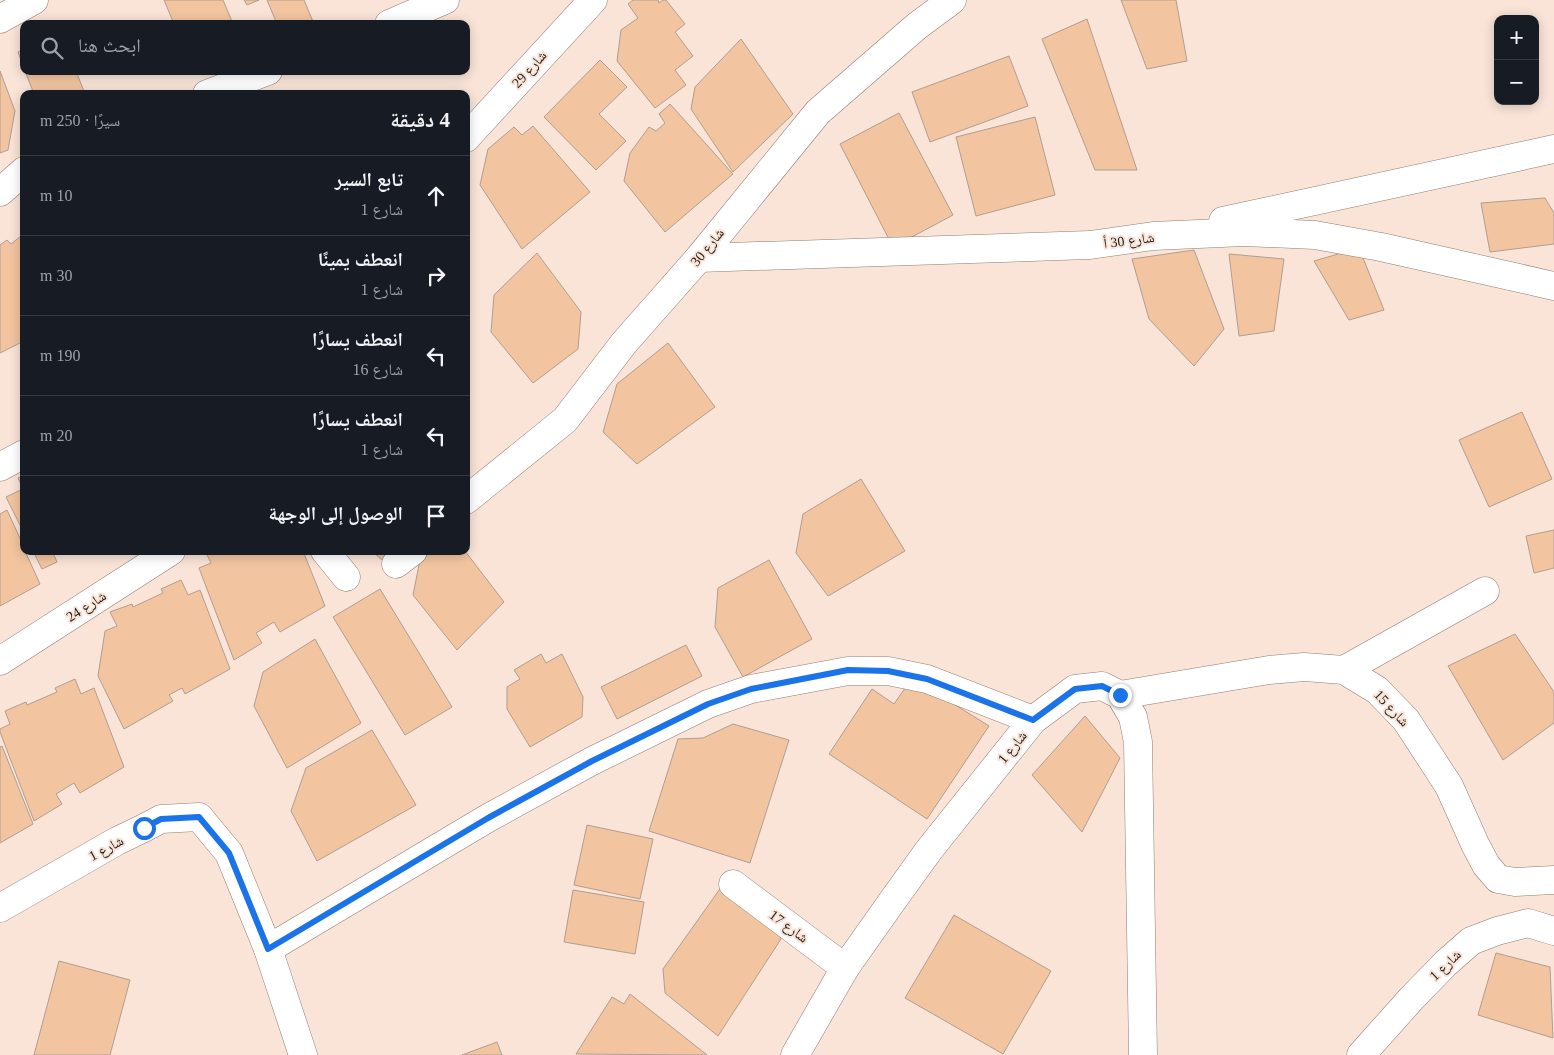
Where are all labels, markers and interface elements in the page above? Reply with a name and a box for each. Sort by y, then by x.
map controls [1494,15,1539,105]
button: + [1494,15,1539,60]
search box [20,20,470,75]
icon: search [38,34,66,62]
text: ابحث هنا [78,35,141,56]
street label: شارع 29 [509,48,551,92]
button: − [1494,60,1539,105]
text: 4 دقيقة [390,108,450,132]
text: سيرًا · 250 m [40,112,120,129]
text: تابع السير [335,169,403,190]
icon: ahead [422,182,450,210]
text: 10 m [40,187,72,204]
text: شارع 1 [361,201,403,218]
street label: شارع 30 [688,225,729,270]
street label: شارع 30 أ [1102,229,1156,253]
text: انعطف يمينًا [318,249,403,270]
icon: right [422,262,450,290]
text: 30 m [40,267,72,284]
text: شارع 1 [361,281,403,298]
text: انعطف يسارًا [312,329,403,350]
icon: left [422,342,450,370]
text: 190 m [40,347,80,364]
text: شارع 16 [353,361,403,378]
text: انعطف يسارًا [312,409,403,430]
icon: left [422,422,450,450]
text: 20 m [40,427,72,444]
text: شارع 1 [361,441,403,458]
icon: arrive [422,502,450,530]
text: الوصول إلى الوجهة [269,503,403,524]
street label: شارع 24 [64,588,110,626]
route end [1109,684,1132,707]
street label: شارع 15 [1370,687,1412,731]
street label: شارع 1 [995,728,1031,768]
route start [133,817,156,840]
street label: شارع 1 [86,833,127,866]
street label: شارع 17 [765,907,811,947]
street label: شارع 1 [1427,947,1465,985]

